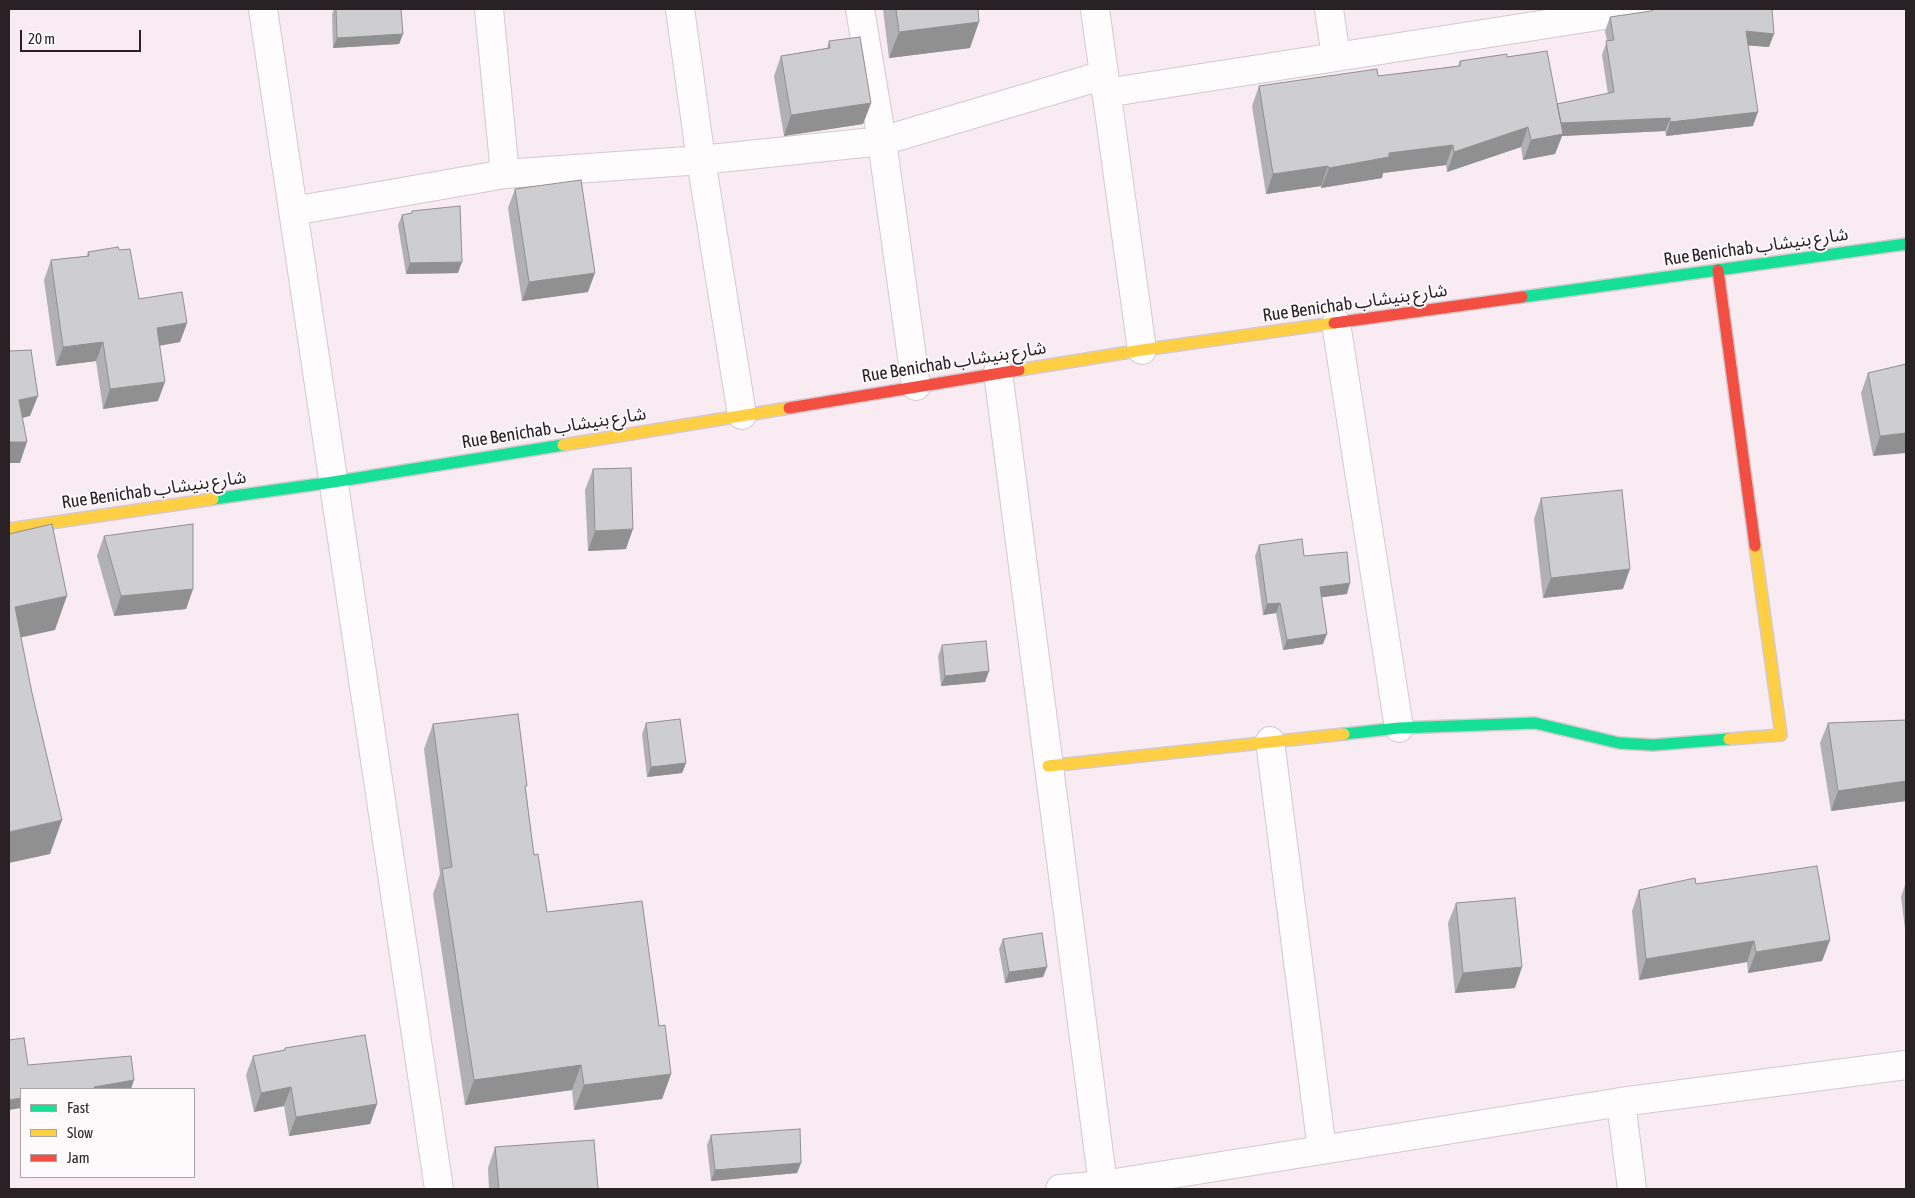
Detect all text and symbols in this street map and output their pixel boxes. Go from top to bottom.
scale bar [22,20,144,52]
text: 20 m [28,30,55,47]
street label: Rue Benichab شارع بنيشاب [1662,223,1850,271]
street label: Rue Benichab شارع بنيشاب [1261,279,1449,327]
street label: Rue Benichab شارع بنيشاب [860,337,1048,387]
street label: Rue Benichab شارع بنيشاب [460,403,648,453]
street label: Rue Benichab شارع بنيشاب [60,466,248,514]
legend [20,1088,195,1178]
text: Fast [67,1099,89,1116]
text: Slow [67,1124,93,1141]
text: Jam [67,1149,90,1166]

